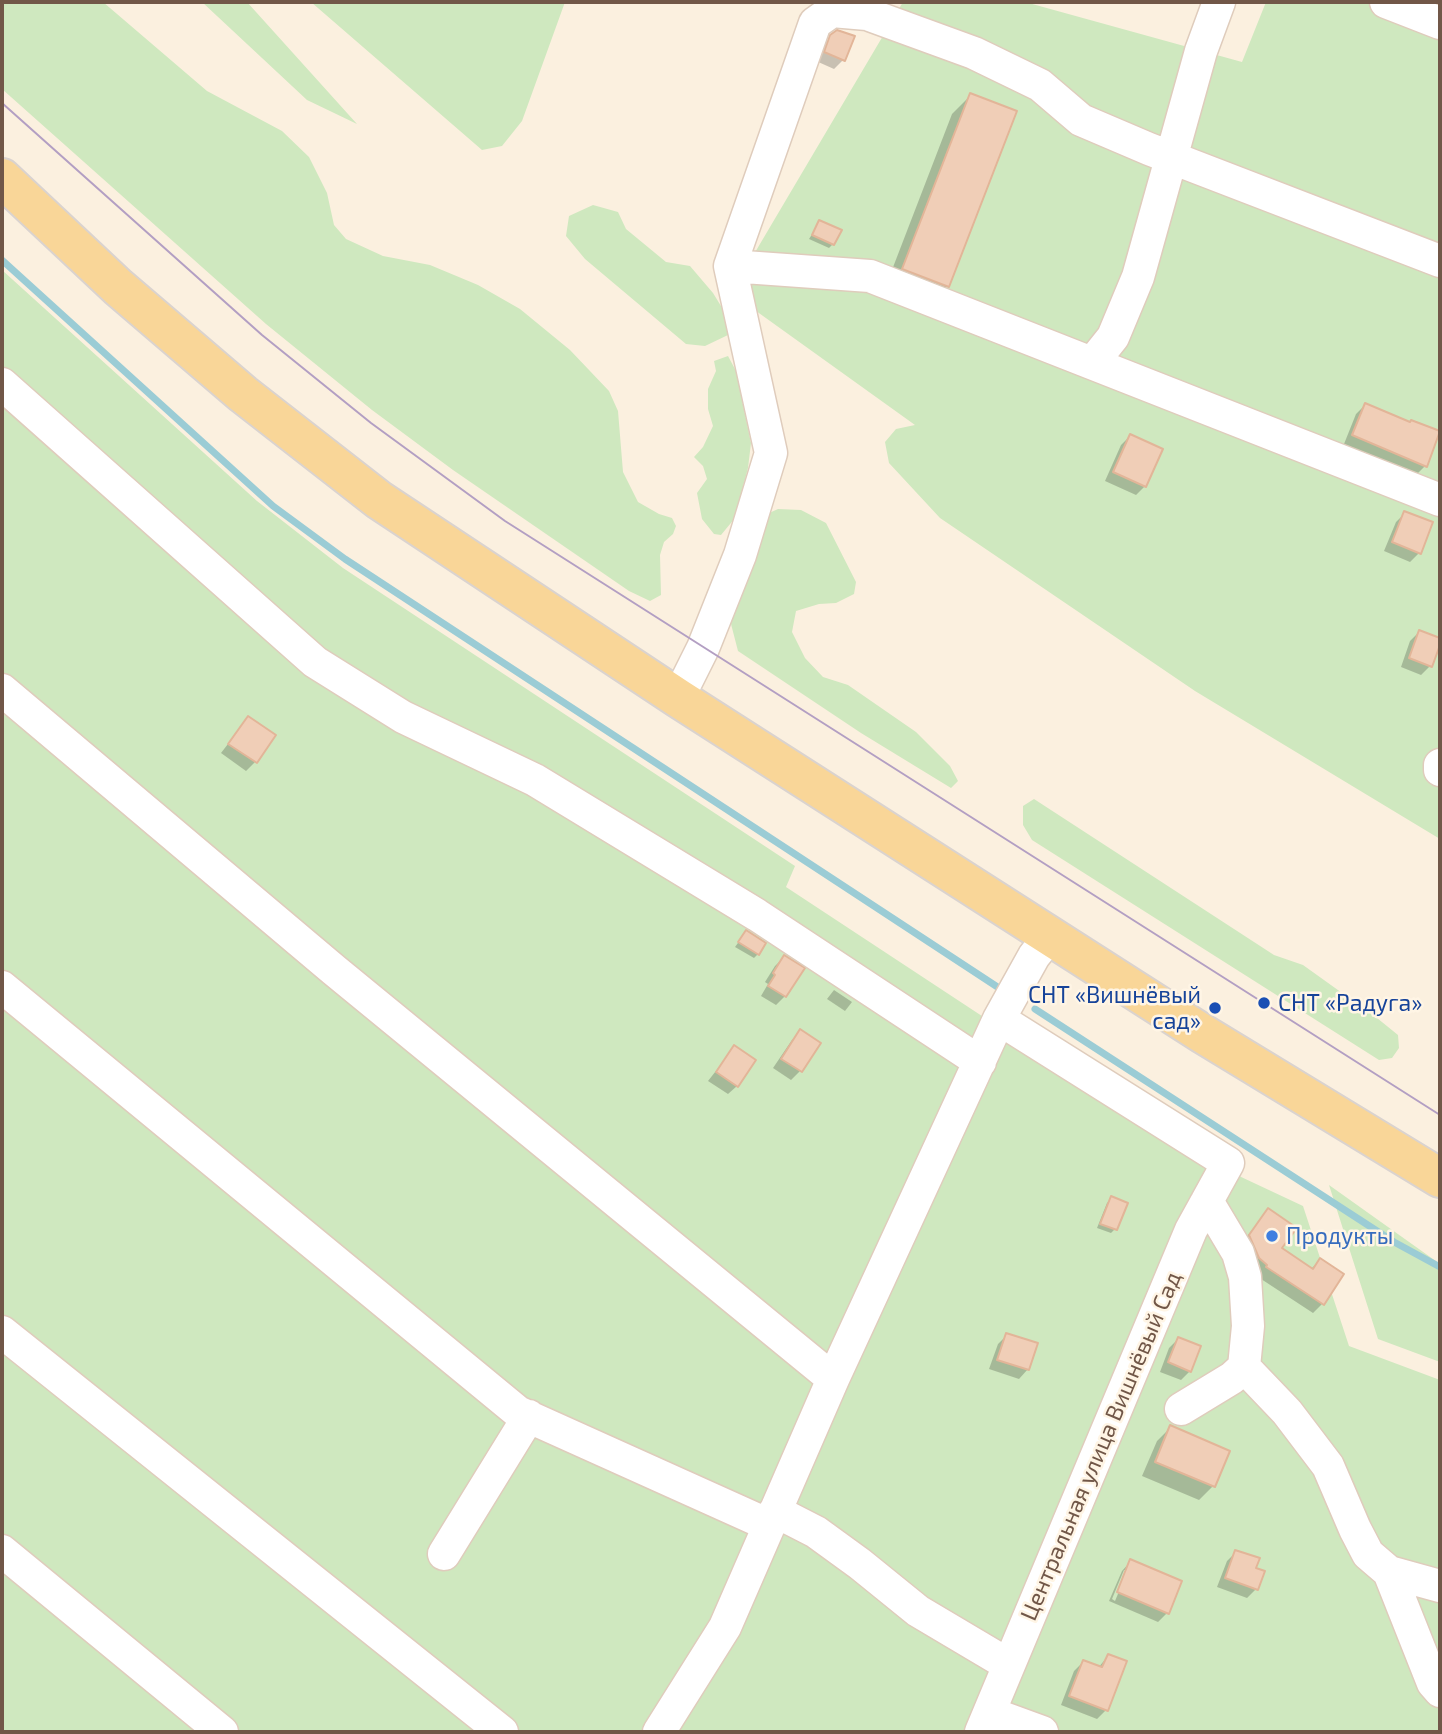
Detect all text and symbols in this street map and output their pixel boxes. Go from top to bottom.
place label: СНТ «Вишнёвый сад» [1028,981,1201,1035]
place label: СНТ «Радуга» [1278,989,1422,1017]
marker: СНТ «Радуга» [1256,995,1272,1011]
marker: СНТ «Вишнёвый сад» [1207,1000,1223,1016]
place label: Продукты [1286,1222,1393,1250]
marker: Продукты [1264,1228,1280,1244]
street label: Центральная улица Вишнёвый Сад [1015,1267,1187,1625]

